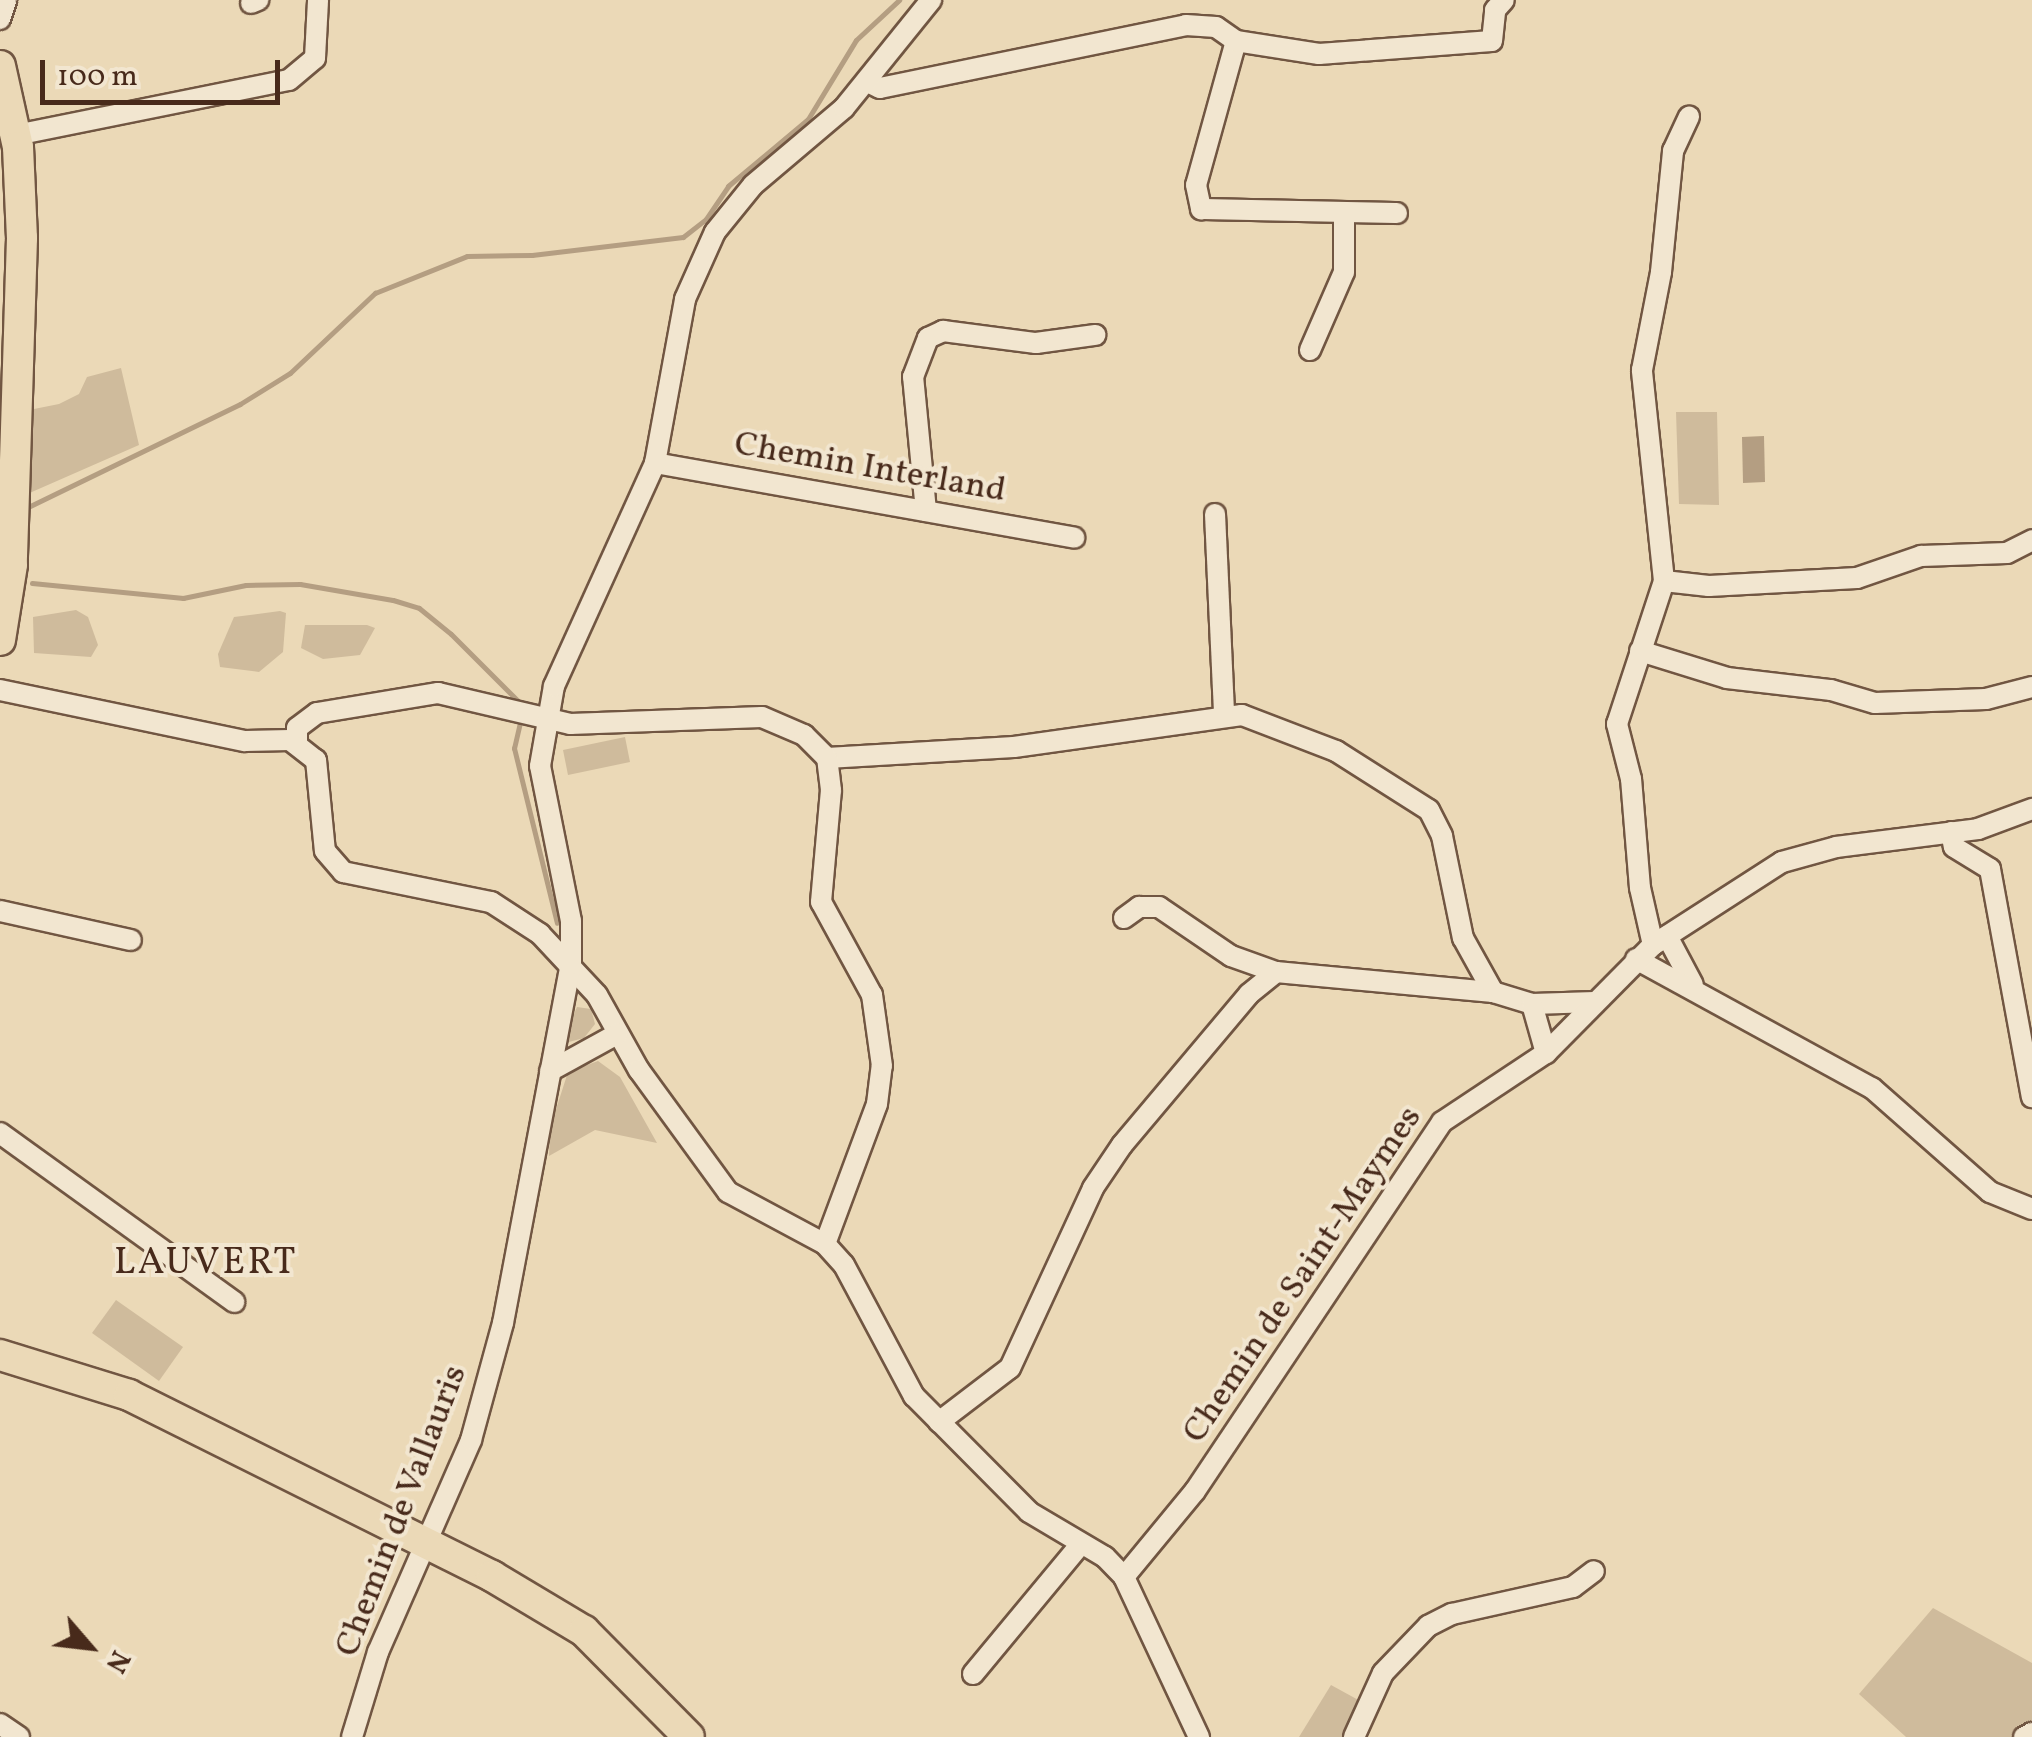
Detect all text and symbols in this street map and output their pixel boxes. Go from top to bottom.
scale bar [45,40,285,102]
text: 100 m [57,56,138,98]
street label: Chemin Interland [731,423,1009,513]
street label: Chemin de Saint-Maymes [1175,1099,1431,1451]
district label: LAUVERT [114,1241,298,1287]
street label: Chemin de Vallauris [327,1359,477,1663]
north arrow [40,1597,140,1697]
text: N [95,1643,139,1679]

